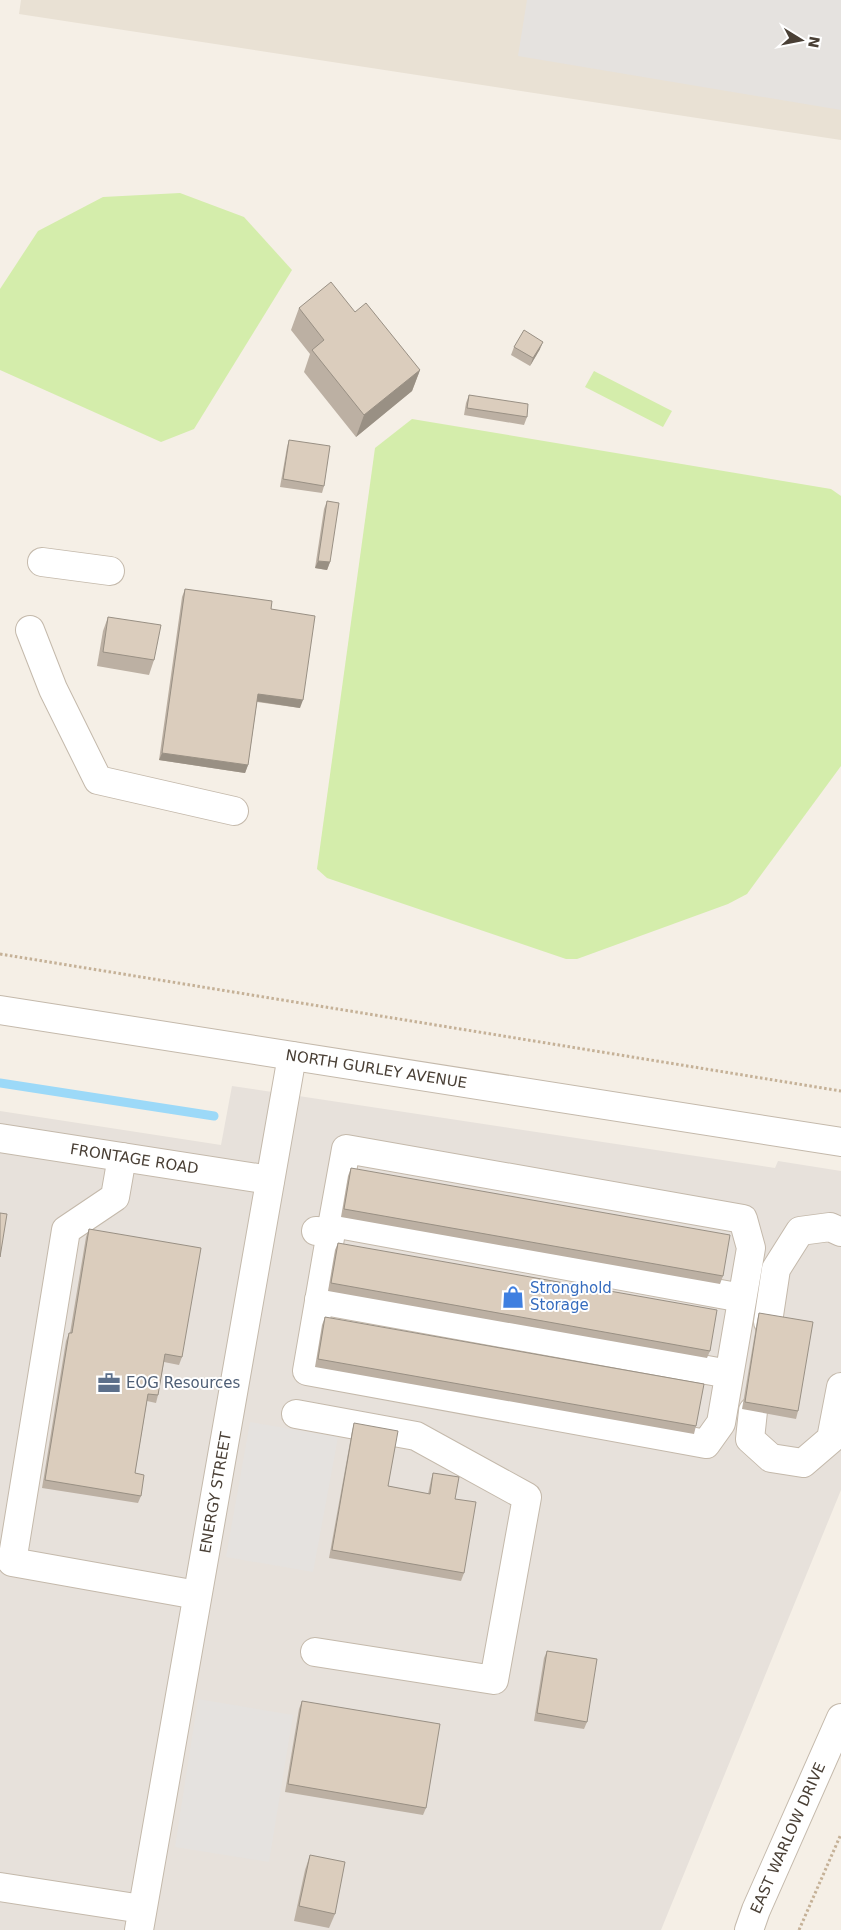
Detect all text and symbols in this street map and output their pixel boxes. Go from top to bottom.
north arrow [776,15,826,65]
text: N [805,35,823,49]
street label: NORTH GURLEY AVENUE [284,1046,468,1092]
street label: FRONTAGE ROAD [69,1140,200,1178]
place label: Stronghold Storage [530,1279,612,1314]
shop icon: Stronghold Storage [500,1284,526,1310]
office icon: EOG Resources [96,1370,122,1396]
place label: EOG Resources [126,1374,240,1392]
street label: ENERGY STREET [196,1430,235,1555]
street label: EAST WARLOW DRIVE [747,1760,829,1916]

